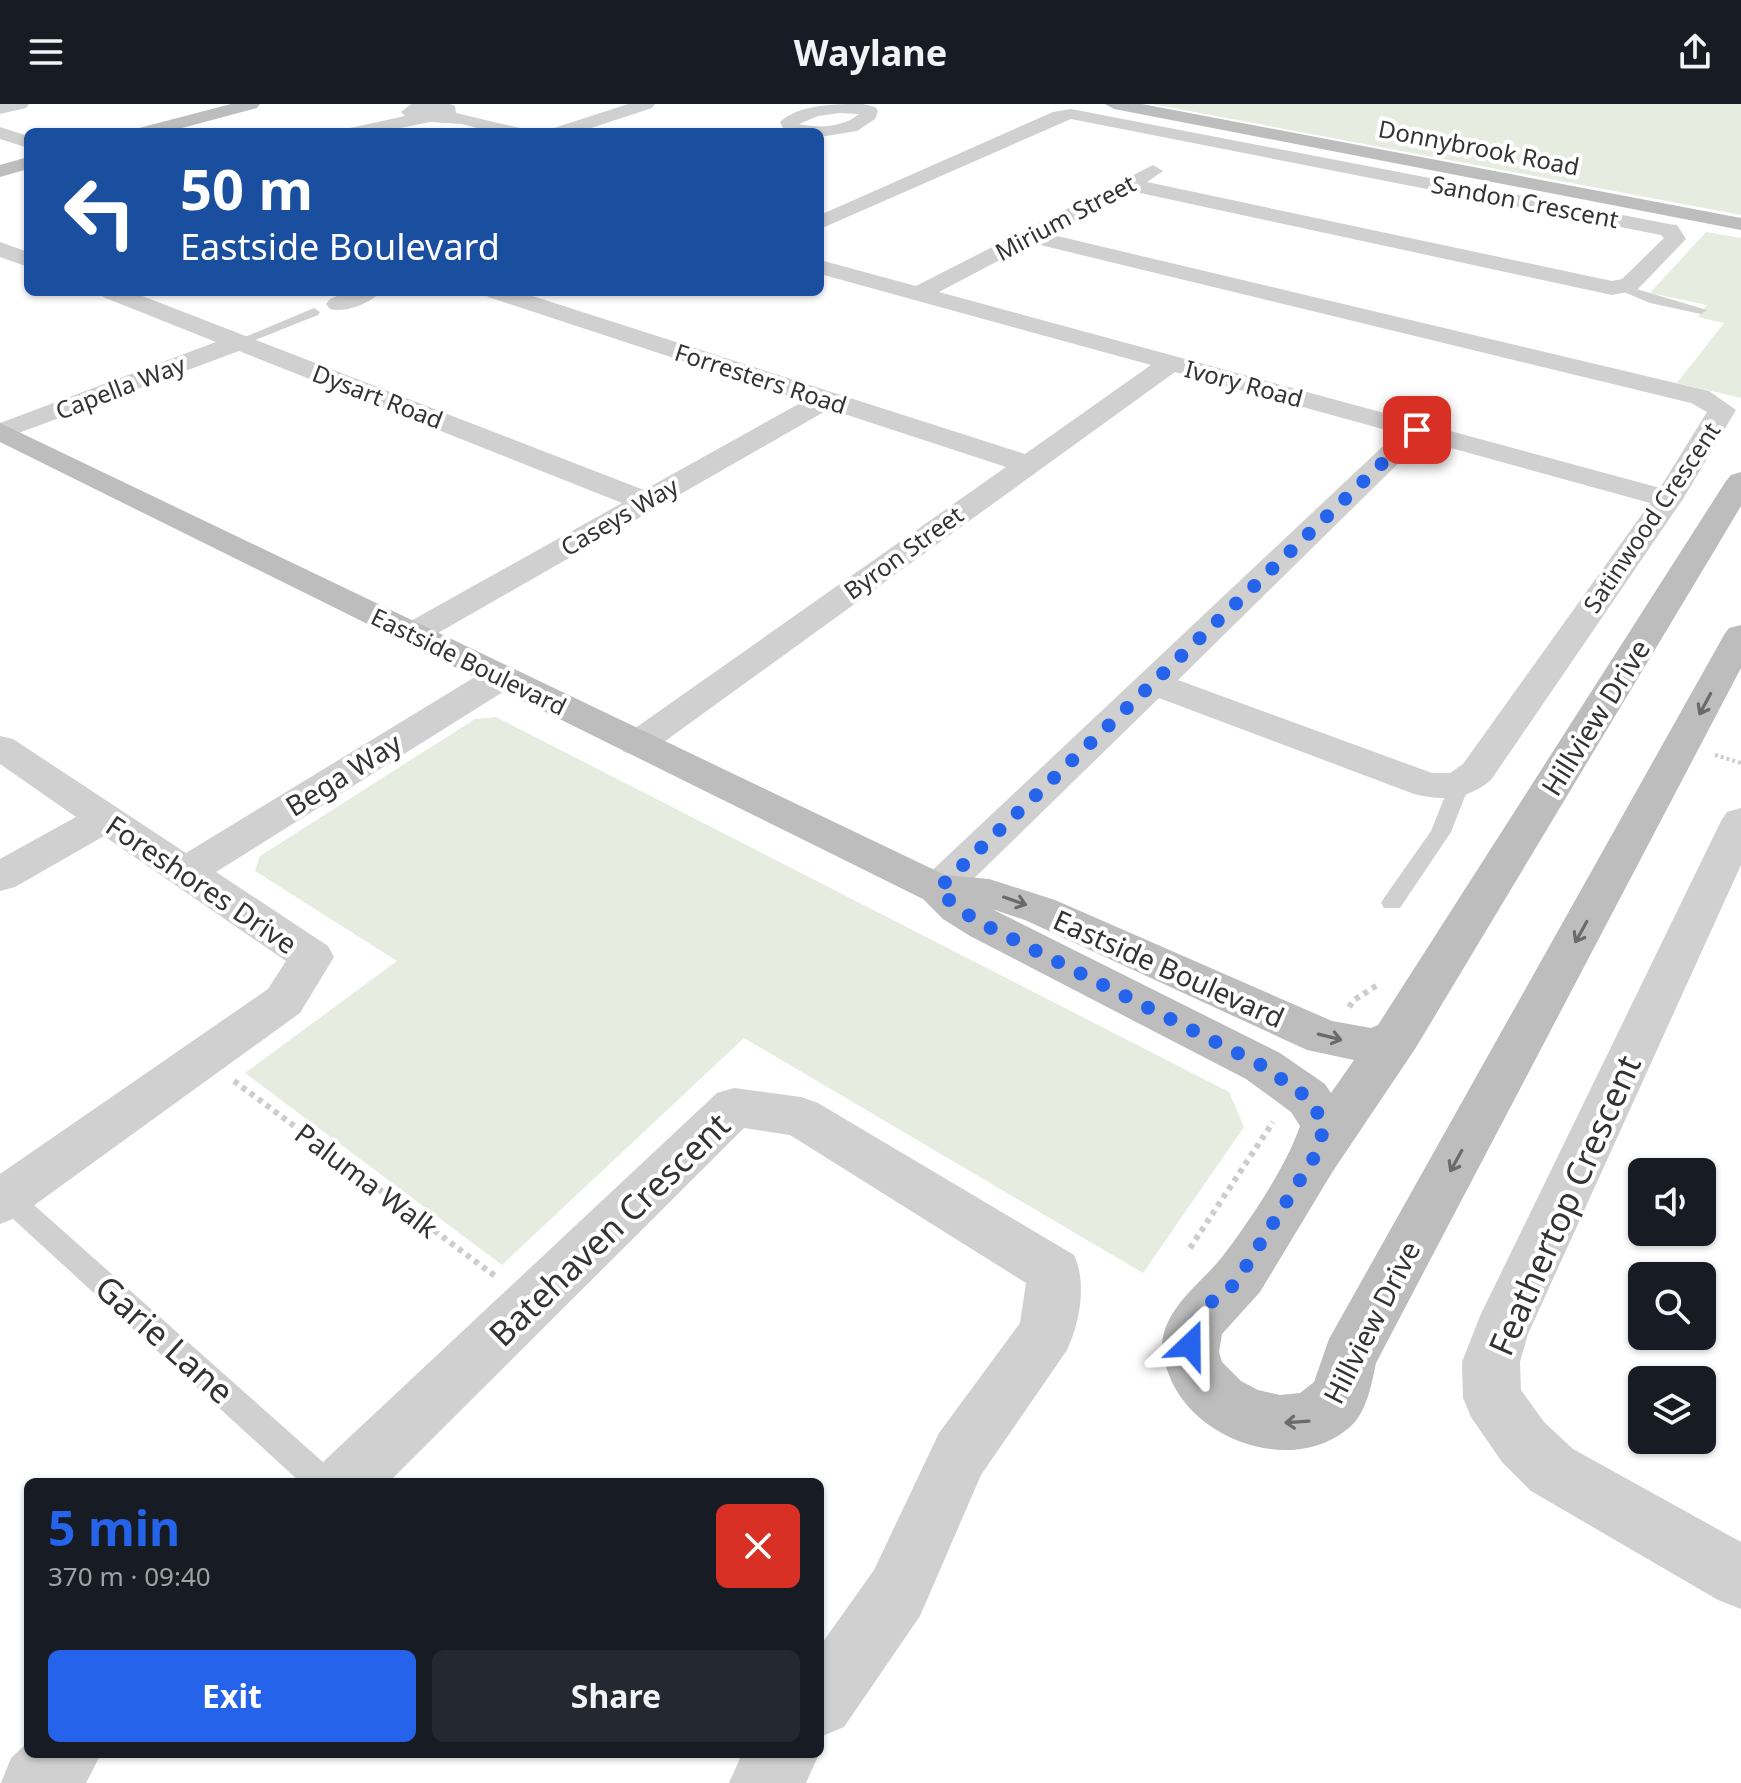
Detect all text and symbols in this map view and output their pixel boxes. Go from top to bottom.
text: Waylane [794,28,947,77]
icon: menu [24,30,68,74]
icon: share [1673,30,1717,74]
street label: Donnybrook Road [1376,111,1582,183]
text: 50 m [180,150,313,226]
icon: left [48,160,152,264]
street label: Mirium Street [989,166,1141,268]
street label: Sandon Crescent [1429,167,1622,235]
text: Eastside Boulevard [180,222,500,271]
street label: Forresters Road [671,335,851,421]
street label: Capella Way [50,347,190,427]
street label: Ivory Road [1181,351,1307,415]
street label: Dysart Road [308,356,448,436]
pin [1383,396,1451,464]
icon: arrive [1395,408,1439,452]
street label: Satinwood Crescent [1575,415,1727,619]
street label: Caseys Way [554,469,684,563]
street label: Byron Street [837,497,970,606]
street label: Eastside Boulevard [366,599,572,723]
street label: Hillview Drive [1532,632,1658,802]
one-way arrow [1696,691,1712,715]
street label: Bega Way [278,723,409,824]
street label: Foreshores Drive [99,806,305,962]
one-way arrow [1002,895,1027,910]
street label: Eastside Boulevard [1048,900,1290,1036]
one-way arrow [1572,920,1588,944]
one-way arrow [1317,1031,1343,1046]
street label: Feathertop Crescent [1477,1048,1651,1362]
street label: Batehaven Crescent [479,1102,739,1356]
street label: Paluma Walk [288,1114,446,1246]
one-way arrow [1448,1148,1464,1172]
map controls [1628,1158,1716,1454]
button: sound [1628,1158,1716,1246]
street label: Hillview Drive [1314,1234,1428,1410]
button: search [1628,1262,1716,1350]
street label: Garie Lane [86,1264,244,1414]
position arrow [1148,1303,1232,1387]
button: layers [1628,1366,1716,1454]
one-way arrow [1284,1415,1311,1430]
text: 5 min [48,1495,180,1560]
button: close [716,1504,800,1588]
text: 370 m · 09:40 [48,1558,211,1594]
button: Exit [48,1650,416,1742]
button: Share [432,1650,800,1742]

